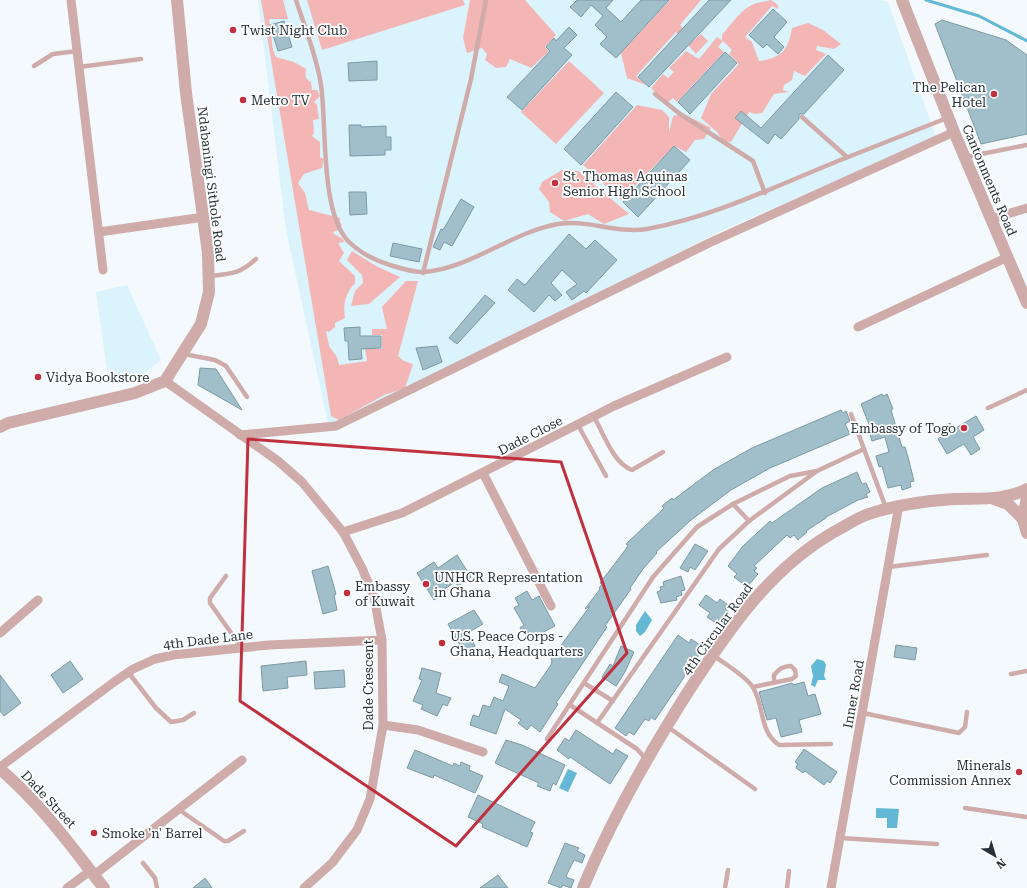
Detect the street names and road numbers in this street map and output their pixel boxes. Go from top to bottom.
street label: Ndabaningi Sithole Road [195,105,229,263]
street label: Cantonments Road [959,122,1020,239]
street label: Dade Close [496,413,565,458]
street label: 4th Circular Road [679,580,756,678]
street label: 4th Dade Lane [162,627,254,652]
street label: Dade Crescent [361,639,376,731]
street label: Inner Road [840,658,867,730]
street label: Dade Street [18,768,79,831]

